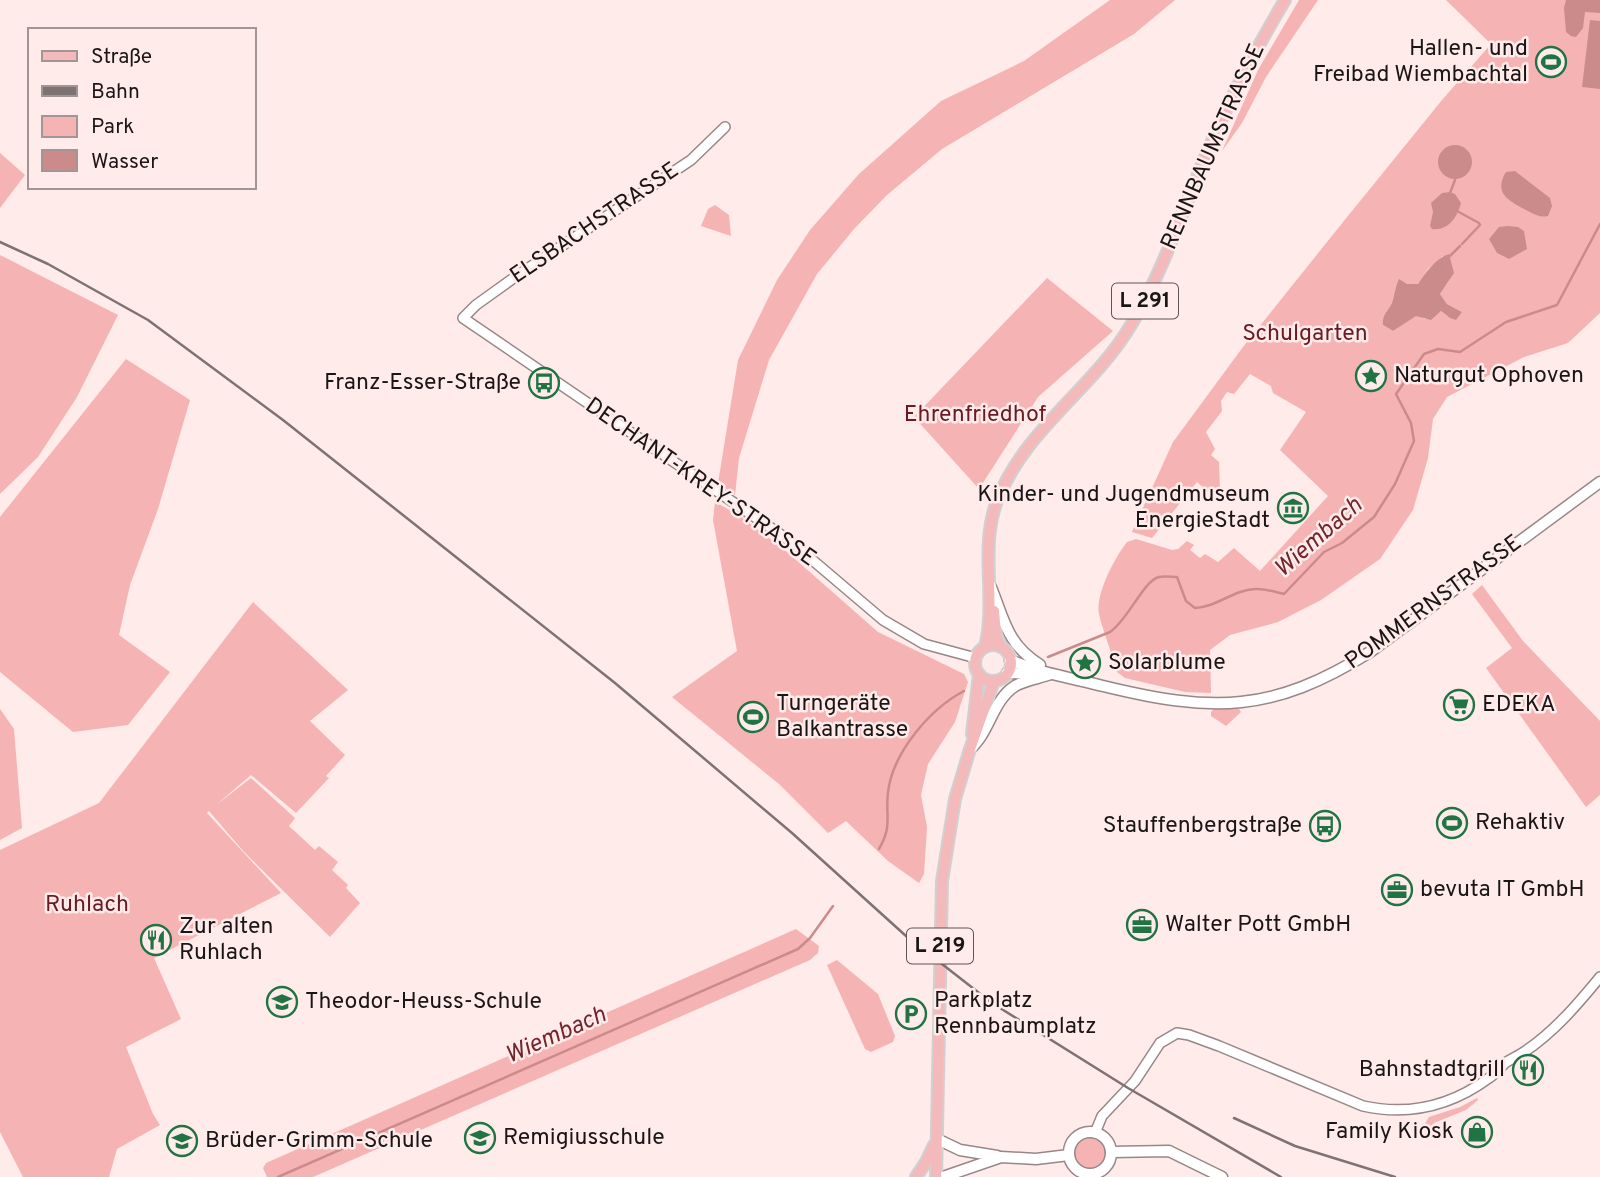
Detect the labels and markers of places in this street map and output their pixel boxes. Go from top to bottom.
place label: Hallen- und Freibad Wiembachtal [1313,35,1528,90]
sports icon: Hallen- und Freibad Wiembachtal [1534,45,1568,79]
place icon: Naturgut Ophoven [1354,359,1388,393]
place label: Naturgut Ophoven [1394,362,1584,391]
bus stop icon: Franz-Esser-Straße [527,366,561,400]
place label: Franz-Esser-Straße [324,369,521,398]
place label: Kinder- und Jugendmuseum EnergieStadt [977,481,1270,536]
museum icon: Kinder- und Jugendmuseum EnergieStadt [1276,491,1310,525]
place icon: Solarblume [1068,646,1102,680]
place label: Solarblume [1108,649,1226,678]
supermarket icon: EDEKA [1442,688,1476,722]
place label: Turngeräte Balkantrasse [776,690,908,745]
place label: EDEKA [1482,691,1556,720]
sports icon: Turngeräte Balkantrasse [736,700,770,734]
sports icon: Rehaktiv [1435,806,1469,840]
bus stop icon: Stauffenbergstraße [1308,809,1342,843]
place label: Rehaktiv [1475,809,1565,838]
place label: Stauffenbergstraße [1103,812,1302,841]
office icon: bevuta IT GmbH [1380,873,1414,907]
place label: bevuta IT GmbH [1420,876,1585,905]
office icon: Walter Pott GmbH [1125,908,1159,942]
place label: Walter Pott GmbH [1165,911,1351,940]
place label: Zur alten Ruhlach [179,913,273,968]
restaurant icon: Zur alten Ruhlach [139,923,173,957]
school or university icon: Theodor-Heuss-Schule [265,985,299,1019]
place label: Parkplatz Rennbaumplatz [934,987,1097,1042]
place label: Theodor-Heuss-Schule [305,988,542,1017]
parking icon: Parkplatz Rennbaumplatz [894,997,928,1031]
restaurant icon: Bahnstadtgrill [1511,1053,1545,1087]
place label: Bahnstadtgrill [1359,1056,1505,1085]
shop icon: Family Kiosk [1460,1115,1494,1149]
place label: Family Kiosk [1325,1118,1454,1147]
school or university icon: Remigiusschule [463,1121,497,1155]
school or university icon: Brüder-Grimm-Schule [165,1124,199,1158]
place label: Remigiusschule [503,1124,665,1153]
place label: Brüder-Grimm-Schule [205,1127,433,1156]

